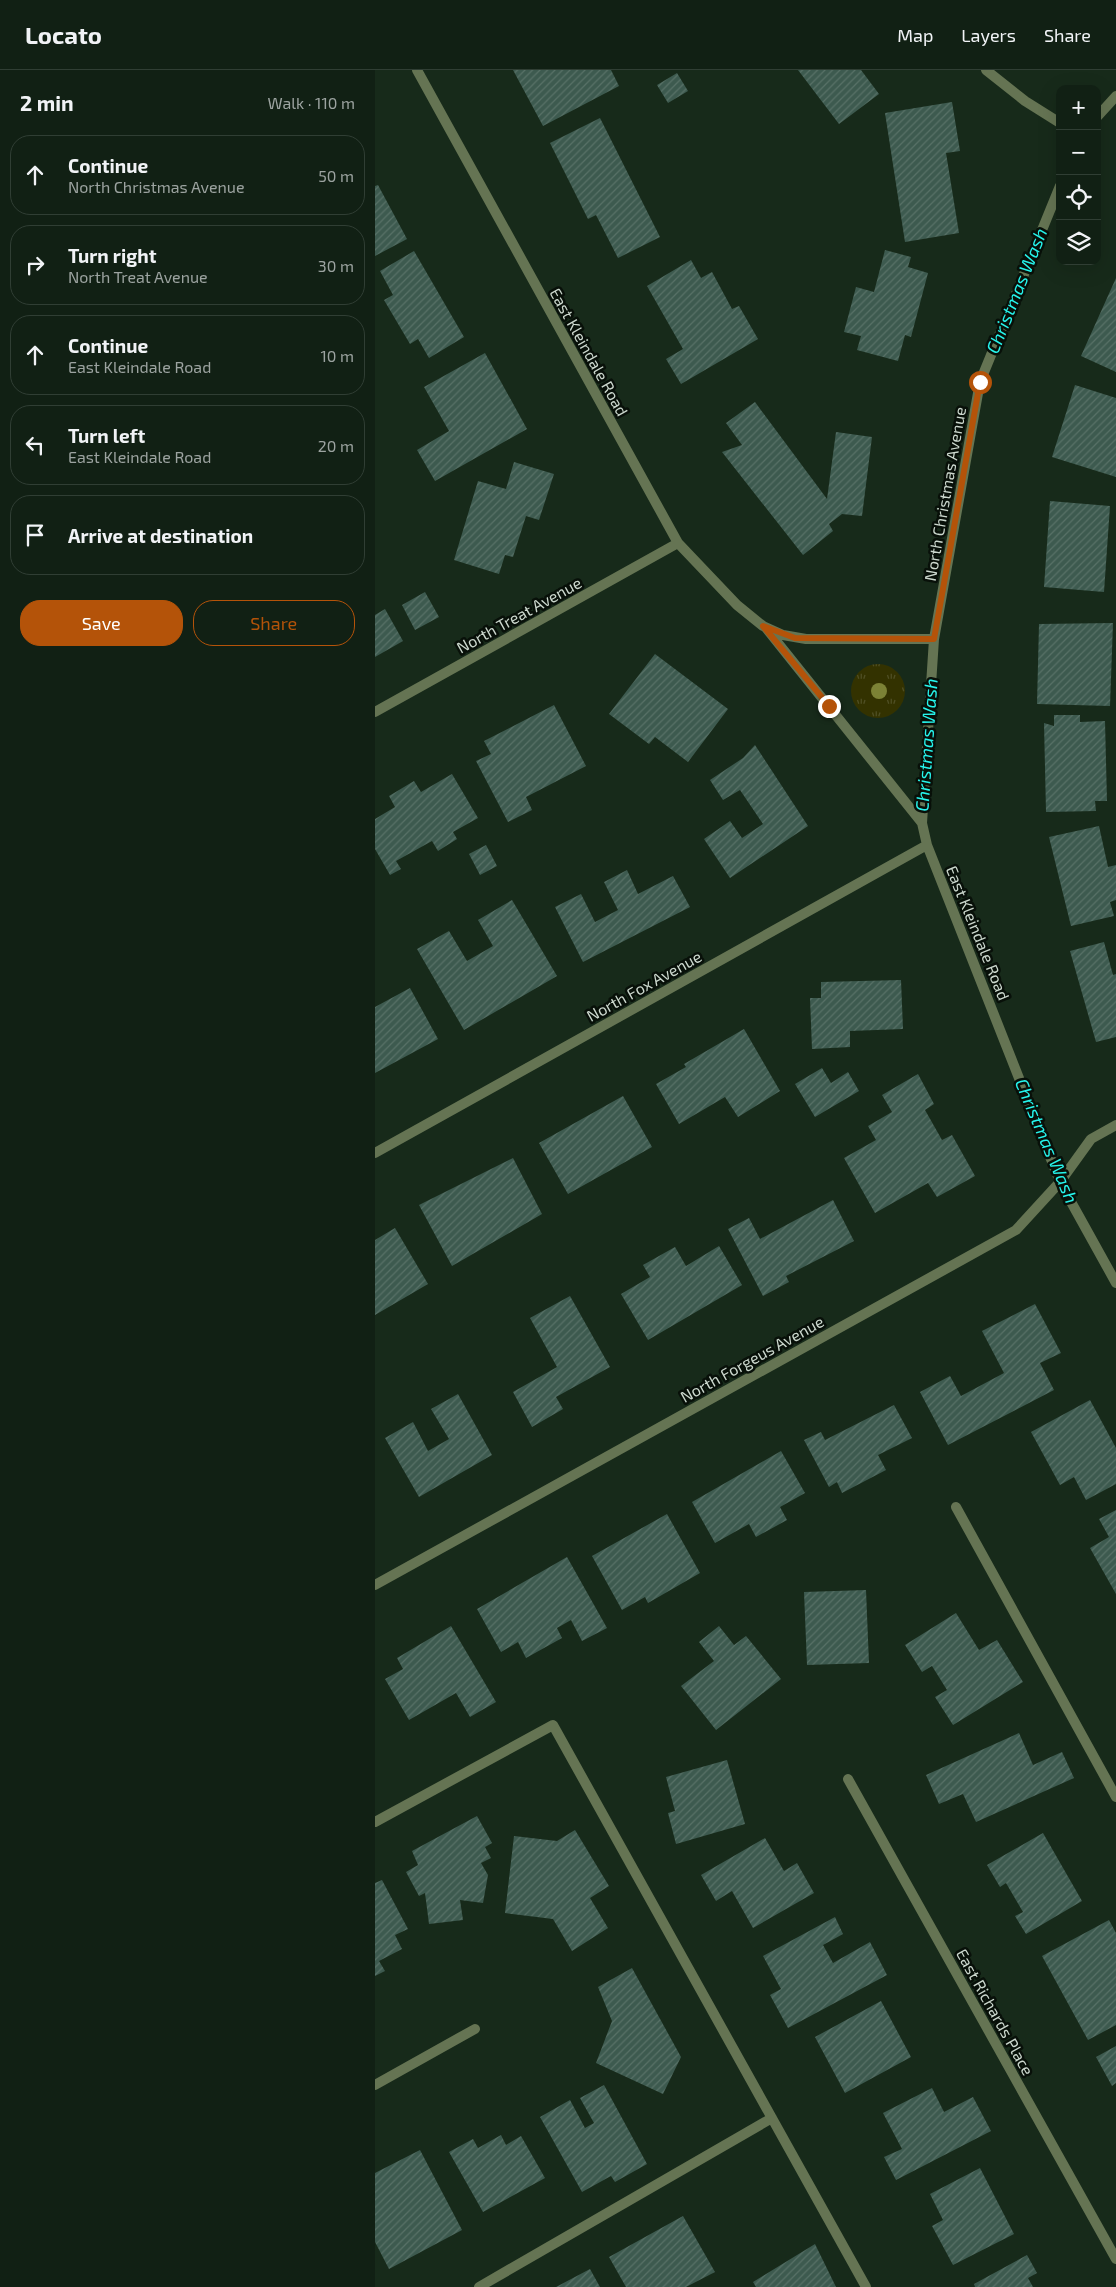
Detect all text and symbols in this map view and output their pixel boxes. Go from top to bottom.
text: Locato [25,20,102,49]
text: Map [897,24,933,46]
text: Layers [961,24,1016,46]
text: Share [1044,24,1091,46]
map controls [1056,85,1101,265]
button: + [1056,85,1101,130]
text: 2 min [20,90,74,115]
text: Walk · 110 m [268,93,355,112]
button: − [1056,130,1101,175]
text: Continue [68,154,148,177]
icon: ahead [21,161,49,189]
text: 50 m [318,166,354,185]
button: locate [1056,175,1101,220]
text: North Christmas Avenue [68,177,245,196]
button: layers [1056,220,1101,265]
water label: Christmas Wash [981,225,1051,357]
text: Turn right [68,244,156,267]
icon: right [21,251,49,279]
text: 30 m [318,256,354,275]
text: North Treat Avenue [68,267,208,286]
street label: East Kleindale Road [546,284,632,419]
text: Continue [68,334,148,357]
icon: ahead [21,341,49,369]
text: 10 m [320,346,354,365]
text: East Kleindale Road [68,357,211,376]
route start [969,371,992,394]
street label: North Christmas Avenue [920,405,969,582]
text: Turn left [68,424,145,447]
icon: left [21,431,49,459]
text: 20 m [318,436,354,455]
text: East Kleindale Road [68,447,211,466]
icon: arrive [21,521,49,549]
text: Arrive at destination [68,524,253,547]
street label: North Treat Avenue [453,572,584,657]
button: Save [20,600,183,646]
button: Share [193,600,355,646]
water label: Christmas Wash [910,678,942,812]
route end [818,695,841,718]
street label: East Kleindale Road [943,863,1014,1003]
street label: North Fox Avenue [583,946,704,1025]
water label: Christmas Wash [1011,1075,1083,1206]
street label: North Forgeus Avenue [677,1311,827,1406]
street label: East Richards Place [953,1945,1038,2078]

